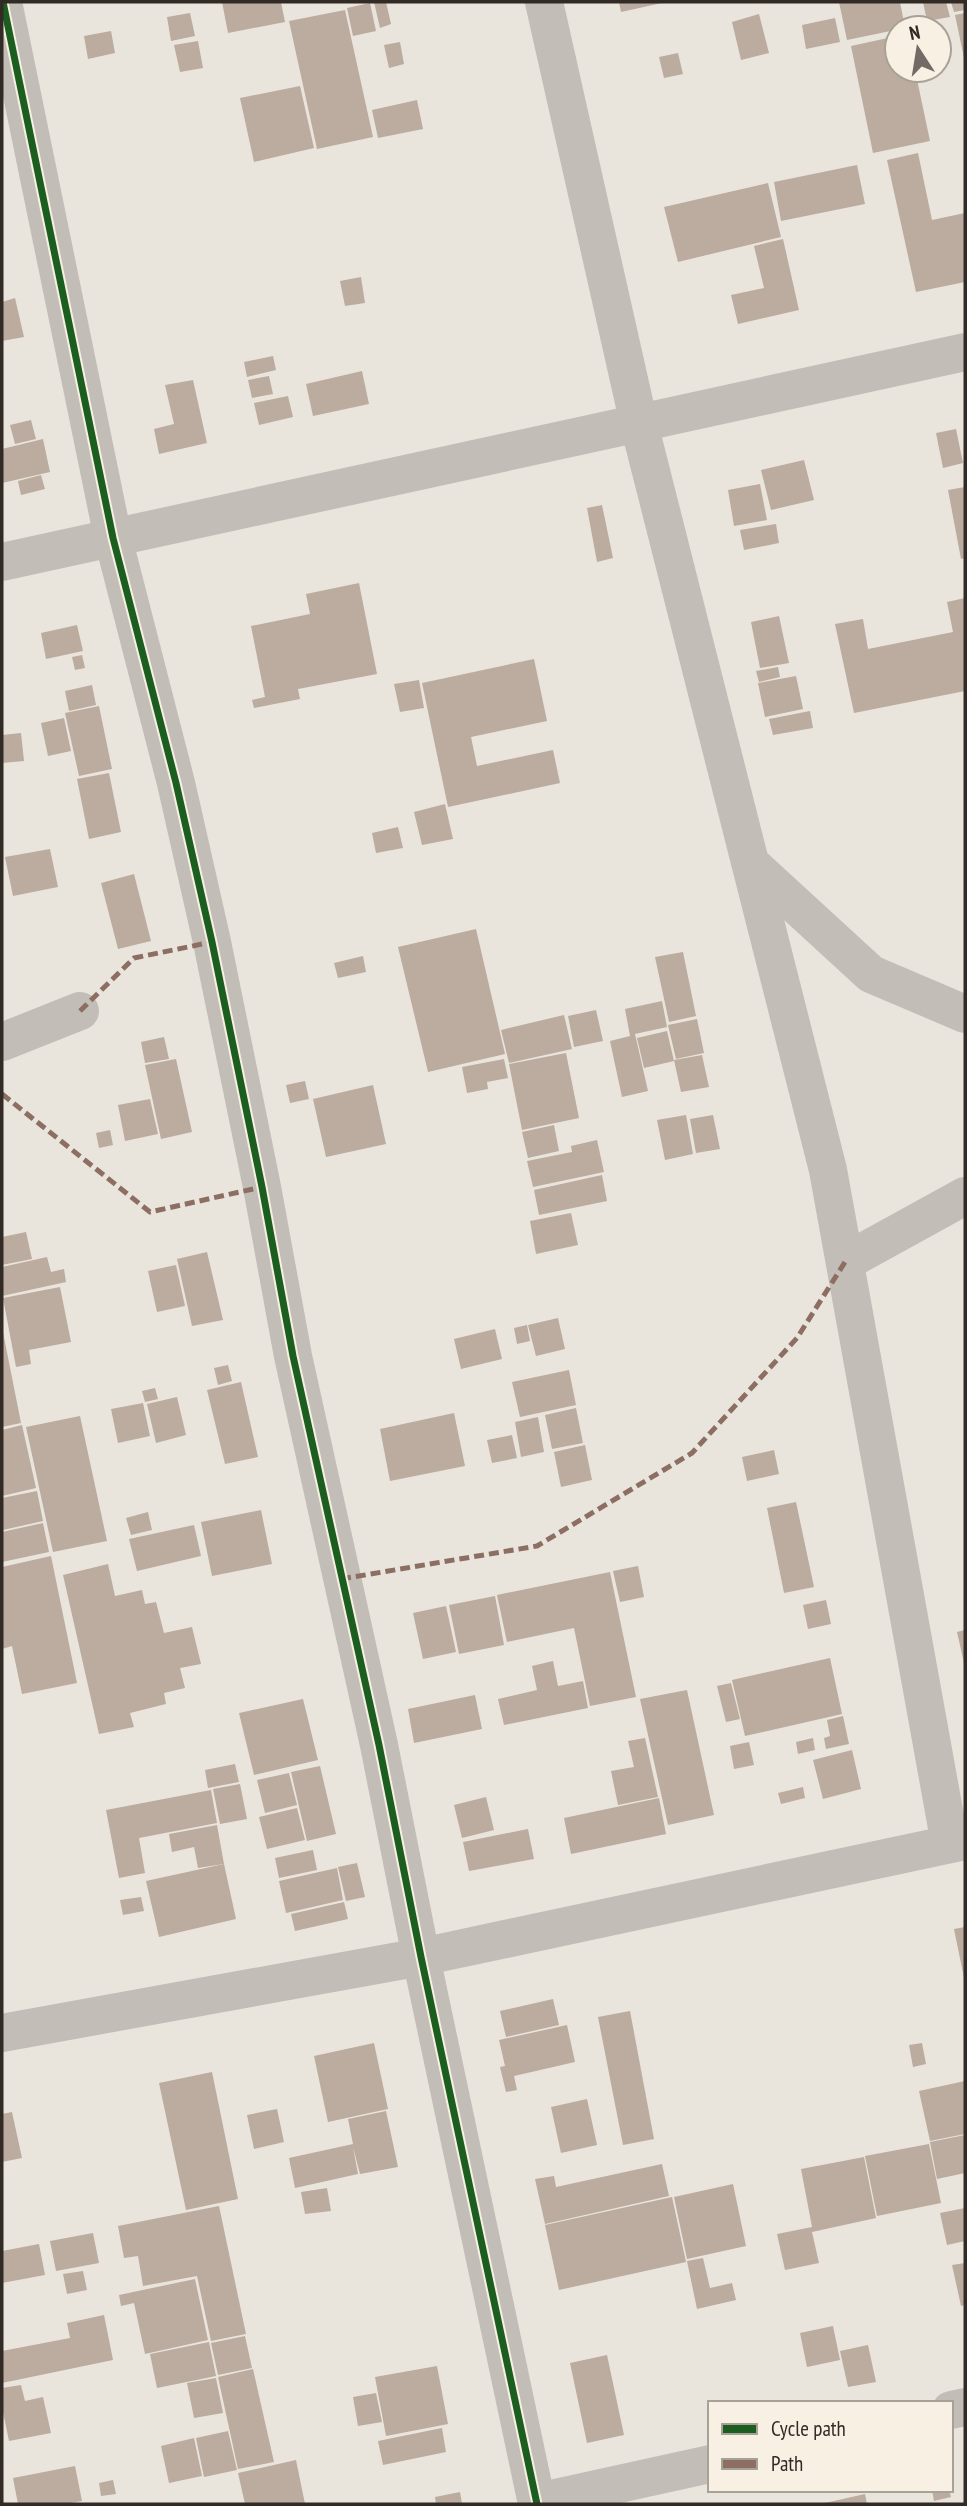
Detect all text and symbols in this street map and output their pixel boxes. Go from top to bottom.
north arrow [883,14,953,84]
text: N [907,20,922,45]
legend [708,2401,953,2492]
text: Cycle path [771,2415,846,2442]
text: Path [771,2450,803,2477]

